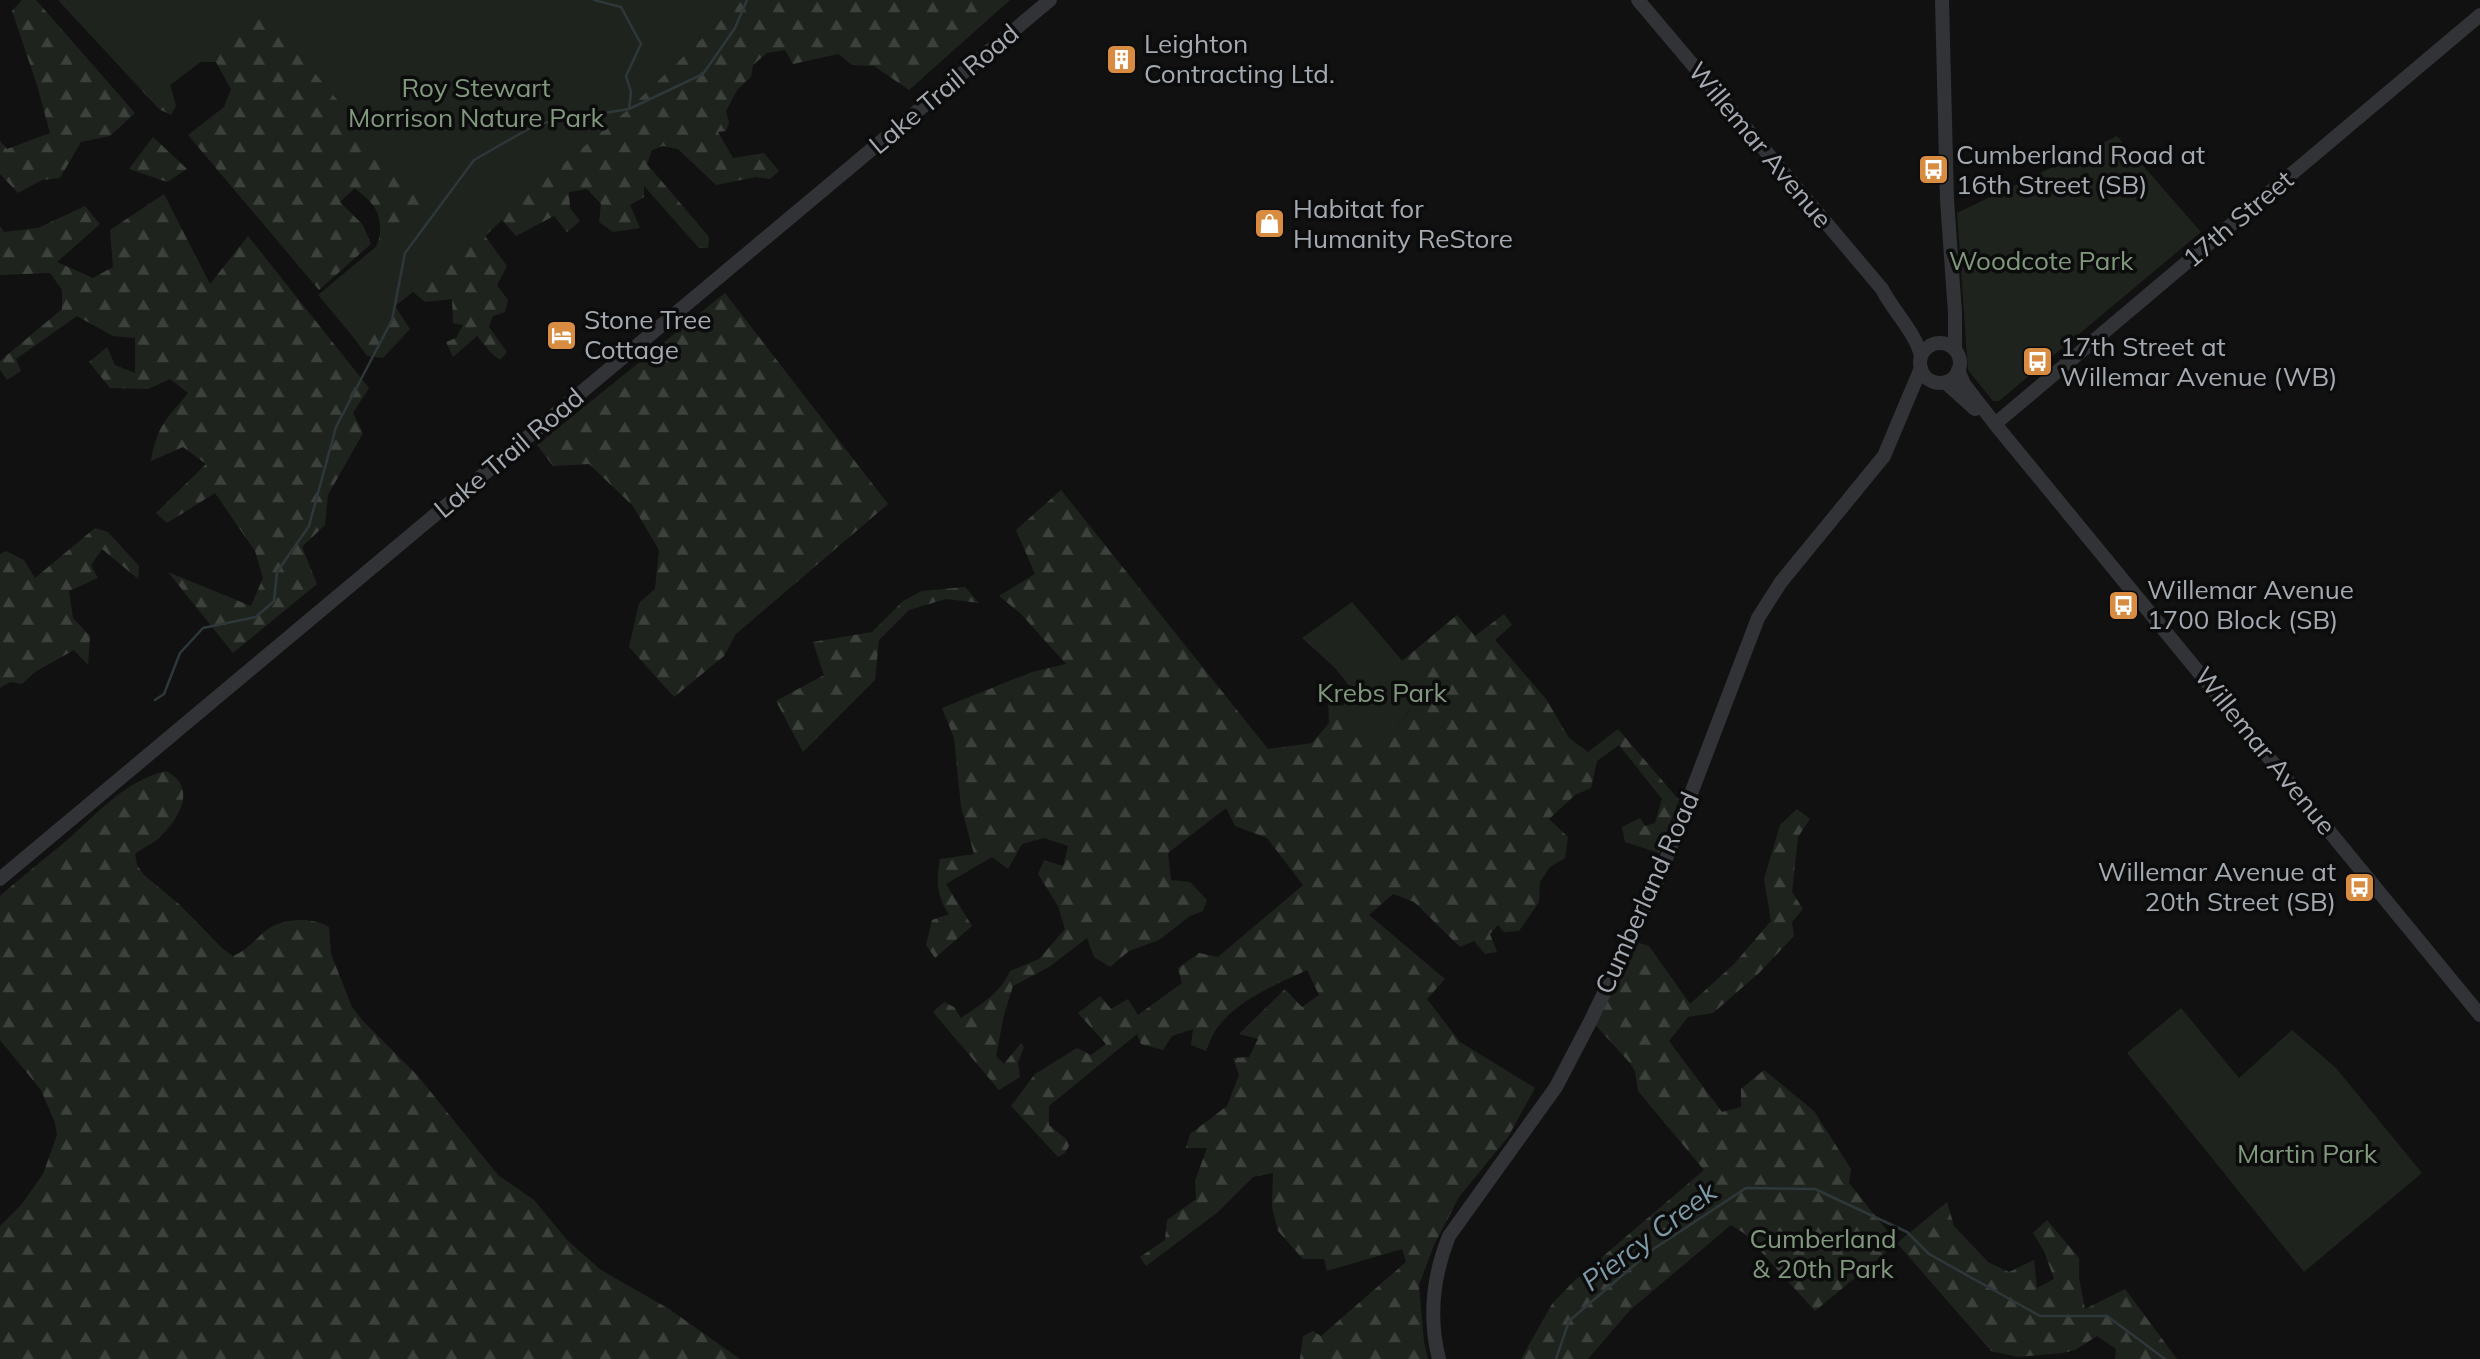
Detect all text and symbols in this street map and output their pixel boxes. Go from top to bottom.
street label: Lake Trail Road [862,16,1025,161]
place label: Leighton Contracting Ltd. [1144,27,1335,90]
building icon: Leighton Contracting Ltd. [1104,42,1138,76]
street label: Willemar Avenue [1681,55,1840,235]
park label: Roy Stewart Morrison Nature Park [348,71,605,134]
place label: Cumberland Road at 16th Street (SB) [1956,138,2205,201]
bus stop icon: Cumberland Road at 16th Street (SB) [1916,153,1950,187]
street label: 17th Street [2176,163,2300,274]
place label: Habitat for Humanity ReStore [1293,192,1513,255]
shop icon: Habitat for Humanity ReStore [1253,207,1287,241]
park label: Woodcote Park [1949,244,2134,277]
place label: Stone Tree Cottage [584,303,711,366]
hotel icon: Stone Tree Cottage [544,318,578,352]
place label: 17th Street at Willemar Avenue (WB) [2060,330,2338,393]
bus stop icon: 17th Street at Willemar Avenue (WB) [2020,345,2054,379]
street label: Lake Trail Road [427,380,590,525]
place label: Willemar Avenue 1700 Block (SB) [2147,573,2354,636]
bus stop icon: Willemar Avenue 1700 Block (SB) [2107,588,2141,622]
street label: Willemar Avenue [2187,660,2343,841]
park label: Krebs Park [1317,676,1448,709]
street label: Cumberland Road [1587,787,1706,999]
place label: Willemar Avenue at 20th Street (SB) [2098,855,2336,918]
bus stop icon: Willemar Avenue at 20th Street (SB) [2342,870,2376,904]
park label: Martin Park [2237,1137,2378,1170]
water label: Piercy Creek [1574,1172,1724,1298]
park label: Cumberland & 20th Park [1749,1222,1897,1285]

